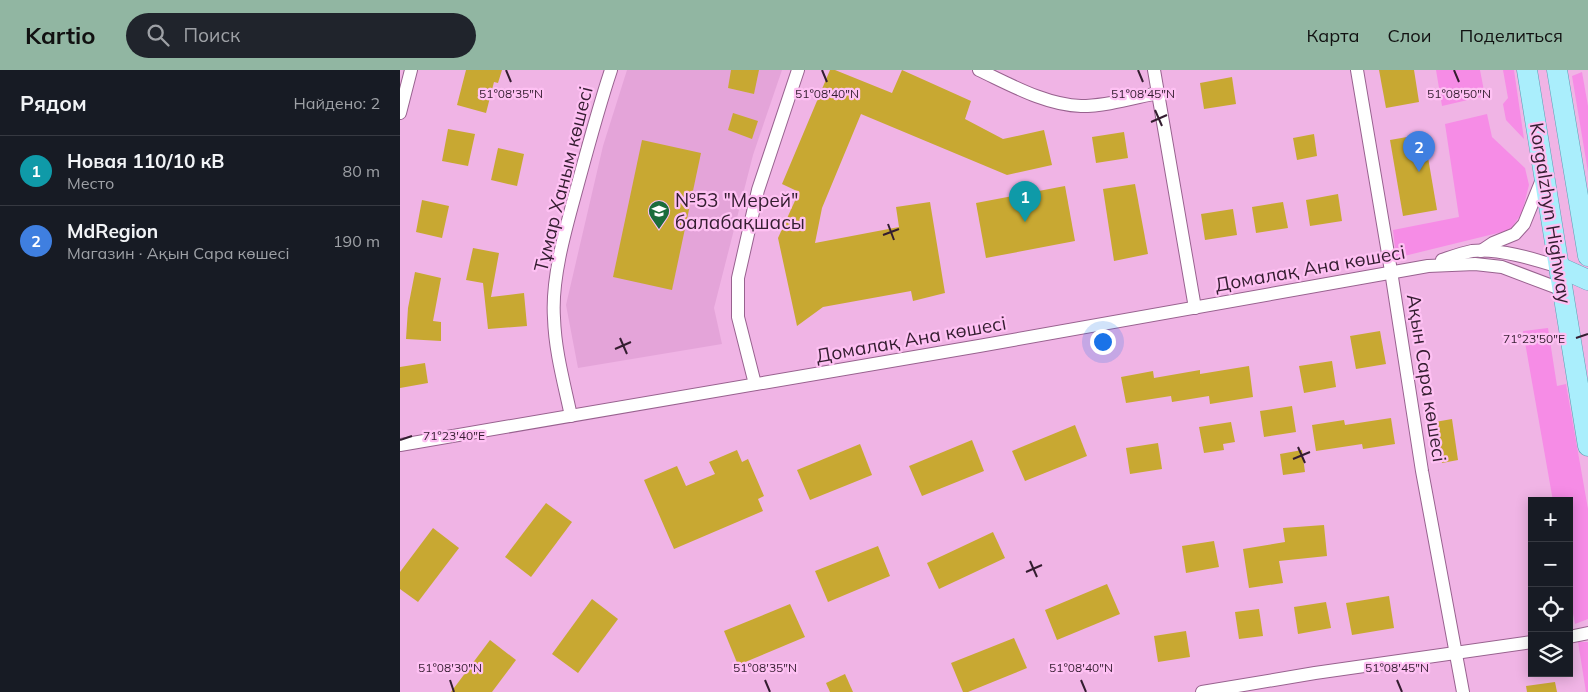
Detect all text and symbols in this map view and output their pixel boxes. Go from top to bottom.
search box [126,13,476,58]
text: Kartio [25,20,96,50]
icon: search [144,21,172,49]
text: Поиск [184,23,240,47]
text: Карта [1307,24,1359,47]
text: Слои [1387,24,1432,47]
text: Поделиться [1460,24,1563,47]
street label: Тұмар Ханым көшесі [528,84,598,274]
text: 51°08'35"N [479,86,543,101]
text: 51°08'40"N [795,86,859,101]
text: 51°08'45"N [1111,86,1175,101]
text: 51°08'50"N [1427,86,1491,101]
text: Рядом [20,90,87,116]
text: Найдено: 2 [294,93,380,113]
street label: Korgalzhyn Highway [1525,121,1577,305]
pin: 2 [1403,131,1435,172]
text: Новая 110/10 кВ [67,149,224,173]
text: 1 [31,161,41,181]
text: 80 m [343,161,380,181]
text: Место [67,173,114,193]
pin: 1 [1009,181,1041,222]
place label: №53 "Мерей" балабақшасы [675,188,805,234]
school or university icon: №53 "Мерей" балабақшасы [647,199,671,230]
text: MdRegion [67,219,158,243]
text: 2 [31,231,41,251]
text: 190 m [333,231,380,251]
street label: Домалақ Ана көшесі [1213,239,1407,297]
text: Магазин · Ақын Сара көшесі [67,243,289,263]
street label: Ақын Сара көшесі [1402,292,1452,464]
street label: Домалақ Ана көшесі [814,310,1008,368]
your location [1090,329,1116,355]
text: 71°23'50"E [1503,331,1565,346]
text: 71°23'40"E [423,428,485,443]
map controls [1528,497,1573,677]
button: + [1528,497,1573,542]
button: − [1528,542,1573,587]
button: locate [1528,587,1573,632]
button: layers [1528,632,1573,677]
text: 51°08'30"N [418,660,482,675]
text: 51°08'35"N [733,660,797,675]
text: 51°08'40"N [1049,660,1113,675]
text: 51°08'45"N [1365,660,1429,675]

